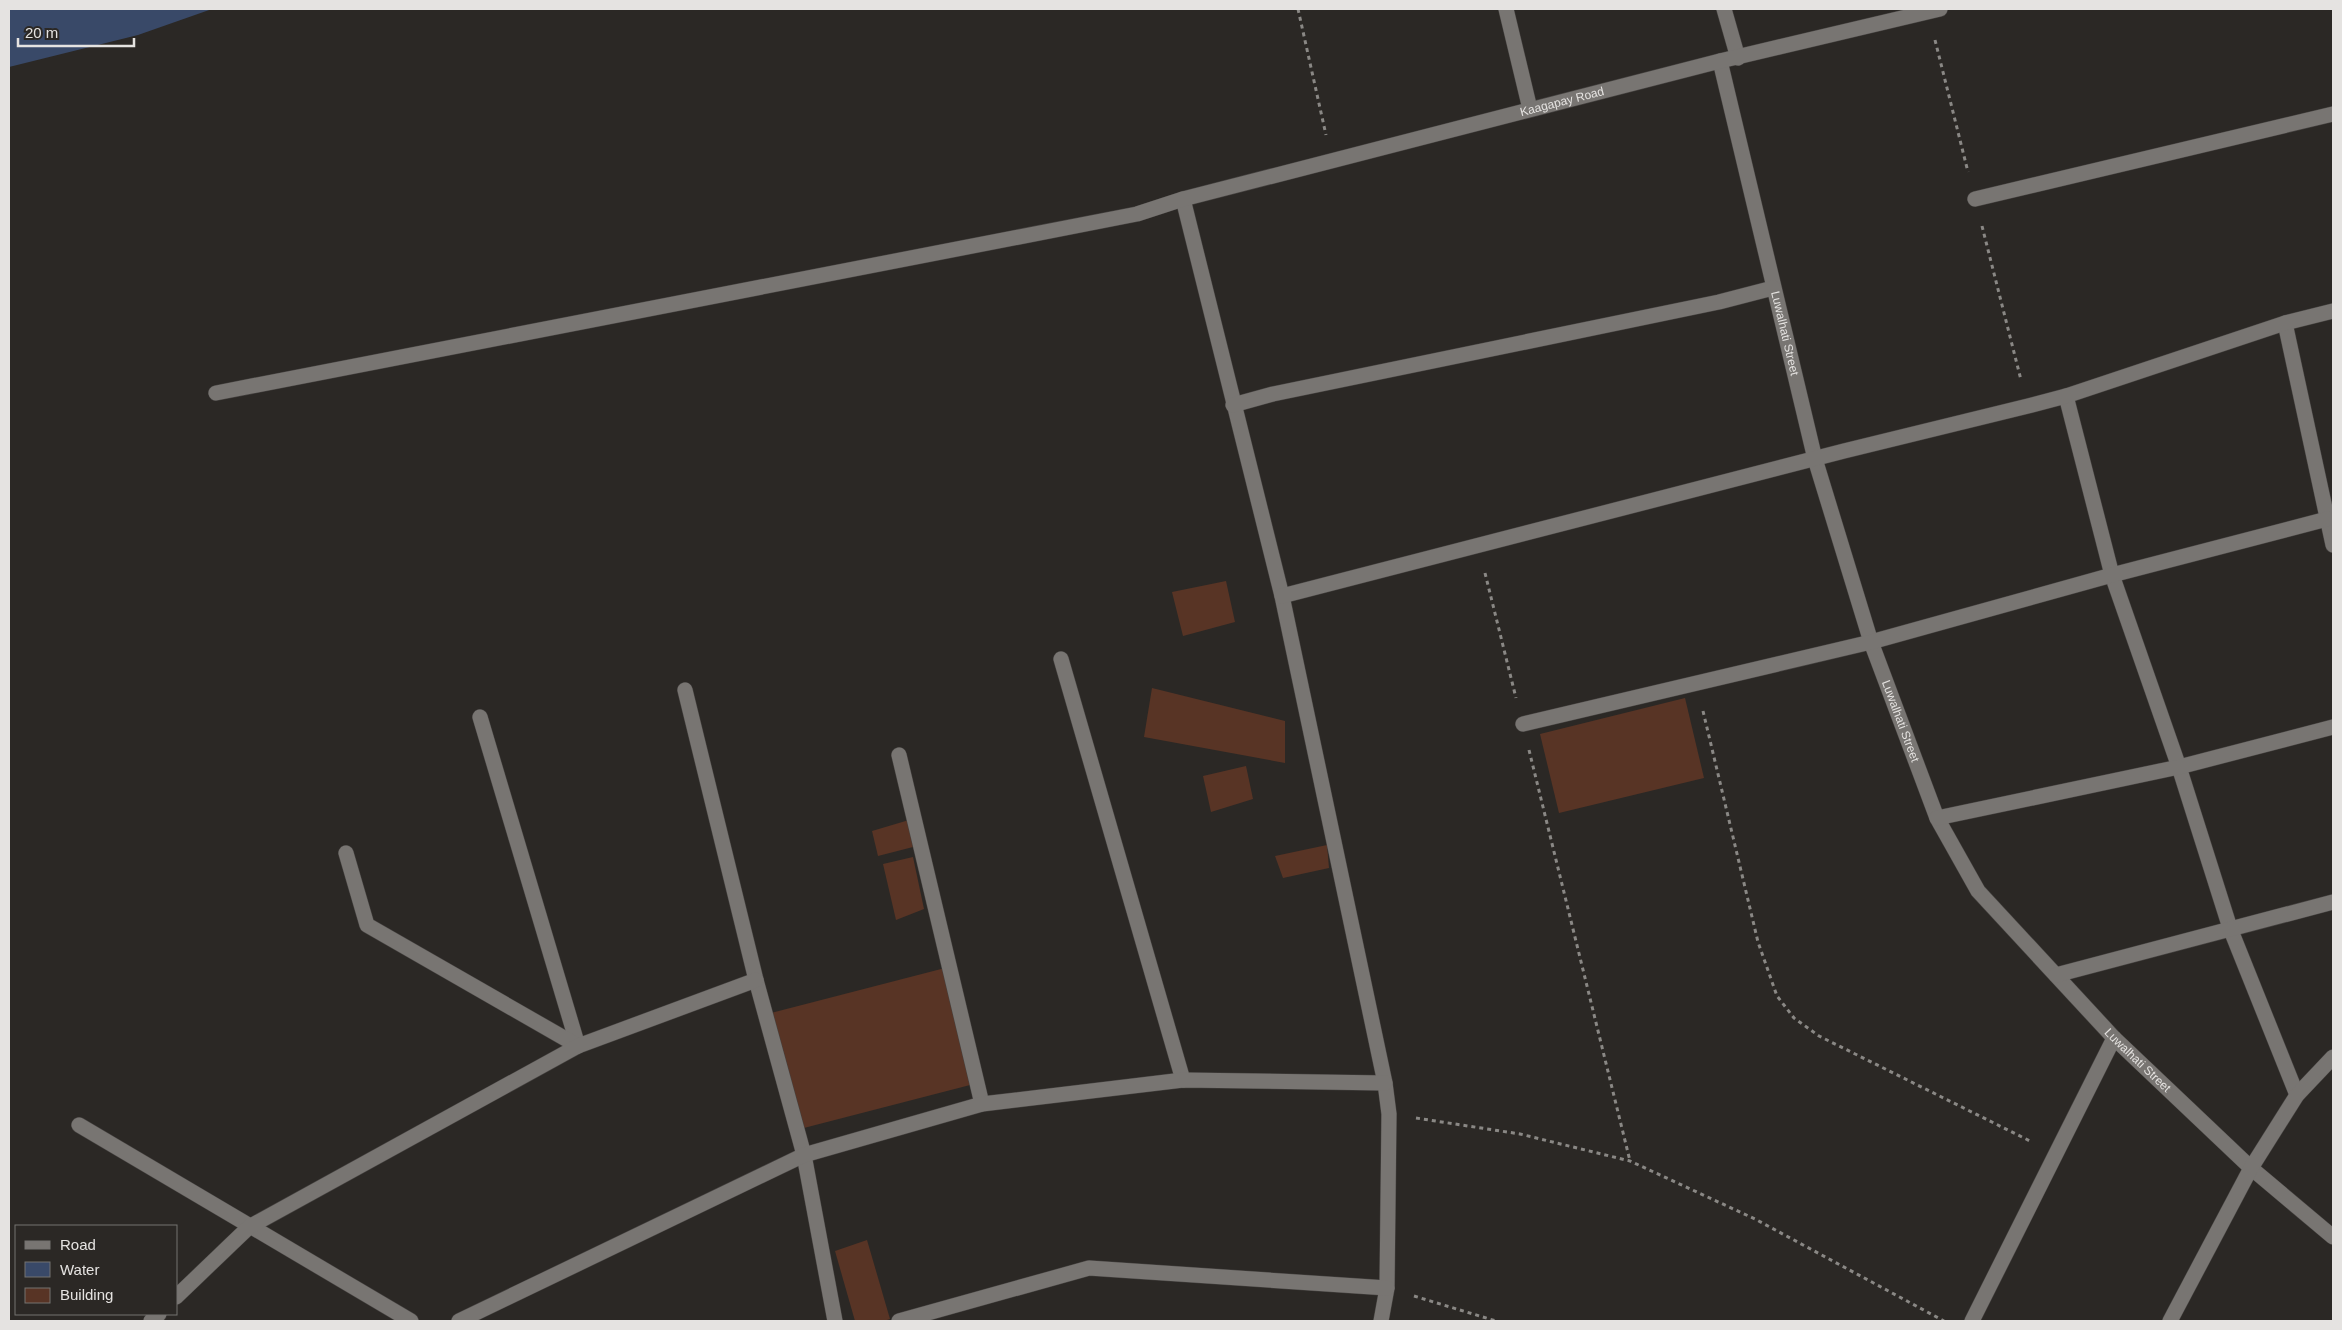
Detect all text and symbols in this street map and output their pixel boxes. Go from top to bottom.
scale bar [18,15,134,47]
text: 20 m [25,24,58,41]
street label: Kaagapay Road [1519,84,1606,119]
street label: Luwalhati Street [1768,290,1802,378]
street label: Luwalhati Street [1879,678,1923,765]
street label: Luwalhati Street [2102,1025,2174,1096]
legend [15,1225,178,1315]
text: Road [60,1236,96,1253]
text: Water [60,1261,99,1278]
text: Building [60,1286,113,1303]

